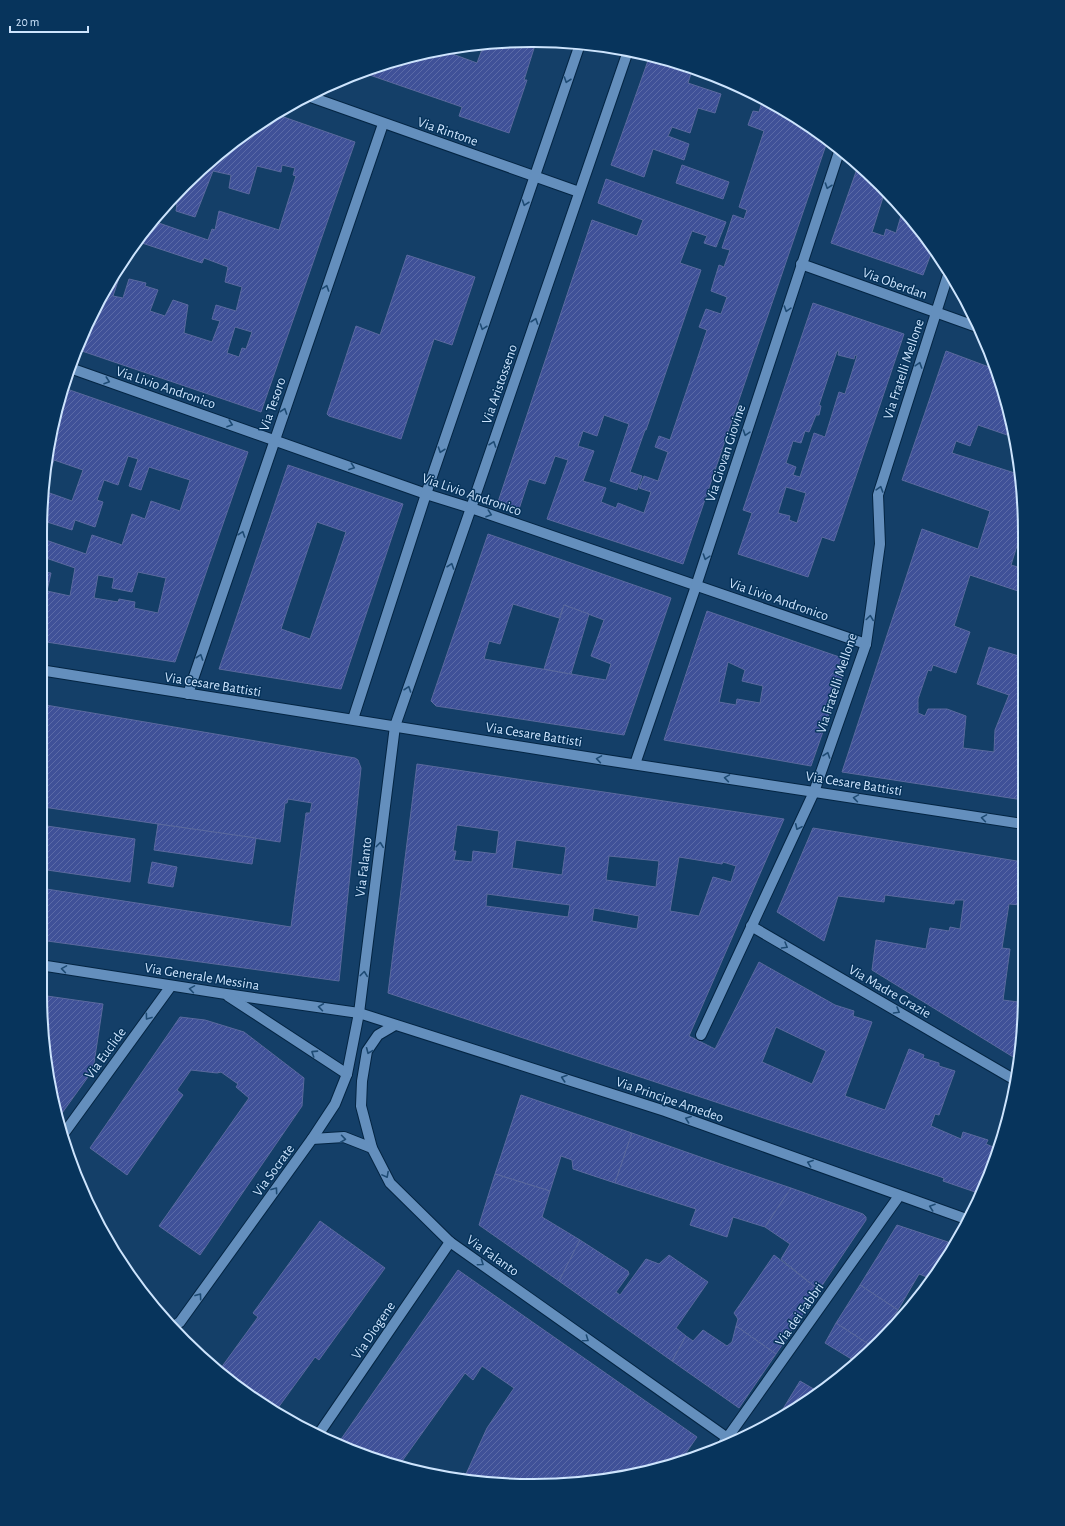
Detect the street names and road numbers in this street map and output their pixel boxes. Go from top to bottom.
street label: Via Rintone [416,115,480,149]
street label: Via Oberdan [860,266,929,302]
street label: Via Fratelli Mellone [881,318,927,421]
street label: Via Aristosseno [480,343,520,426]
street label: Via Livio Andronico [114,364,217,412]
street label: Via Tesoro [257,376,289,433]
street label: Via Giovan Giovine [704,403,748,504]
street label: Via Livio Andronico [420,471,523,519]
street label: Via Livio Andronico [727,576,830,624]
street label: Via Fratelli Mellone [814,632,860,735]
street label: Via Cesare Battisti [164,670,262,700]
street label: Via Cesare Battisti [485,720,583,750]
street label: Via Cesare Battisti [805,769,903,799]
street label: Via Falanto [353,836,375,898]
street label: Via Generale Messina [143,961,261,993]
street label: Via Madre Grazie [846,963,933,1021]
street label: Via Euclide [83,1025,129,1082]
street label: Via Principe Amedeo [614,1075,726,1125]
street label: Via Socrate [250,1142,297,1199]
street label: Via Falanto [464,1233,521,1279]
street label: Via dei Fabbri [773,1280,827,1349]
street label: Via Diogene [349,1299,398,1362]

